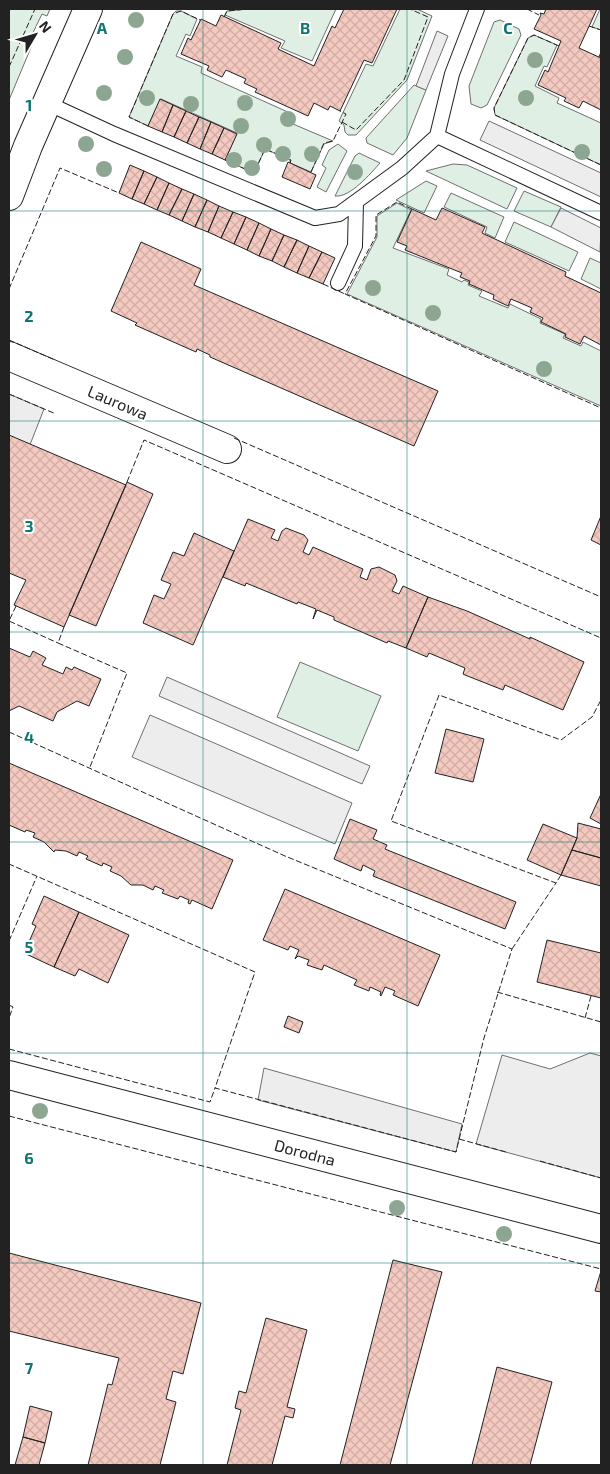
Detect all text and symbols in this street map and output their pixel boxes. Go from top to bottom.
north arrow [10,10,60,60]
text: N [36,17,55,36]
text: A [97,18,108,37]
text: B [300,18,310,37]
text: C [503,18,513,37]
text: 1 [26,95,32,114]
text: 2 [24,306,34,325]
street label: Laurowa [85,381,151,423]
text: 3 [24,516,34,535]
text: 4 [24,727,34,746]
text: 5 [25,937,34,956]
street label: Dorodna [272,1135,338,1169]
text: 6 [24,1148,34,1167]
text: 7 [25,1358,34,1377]

